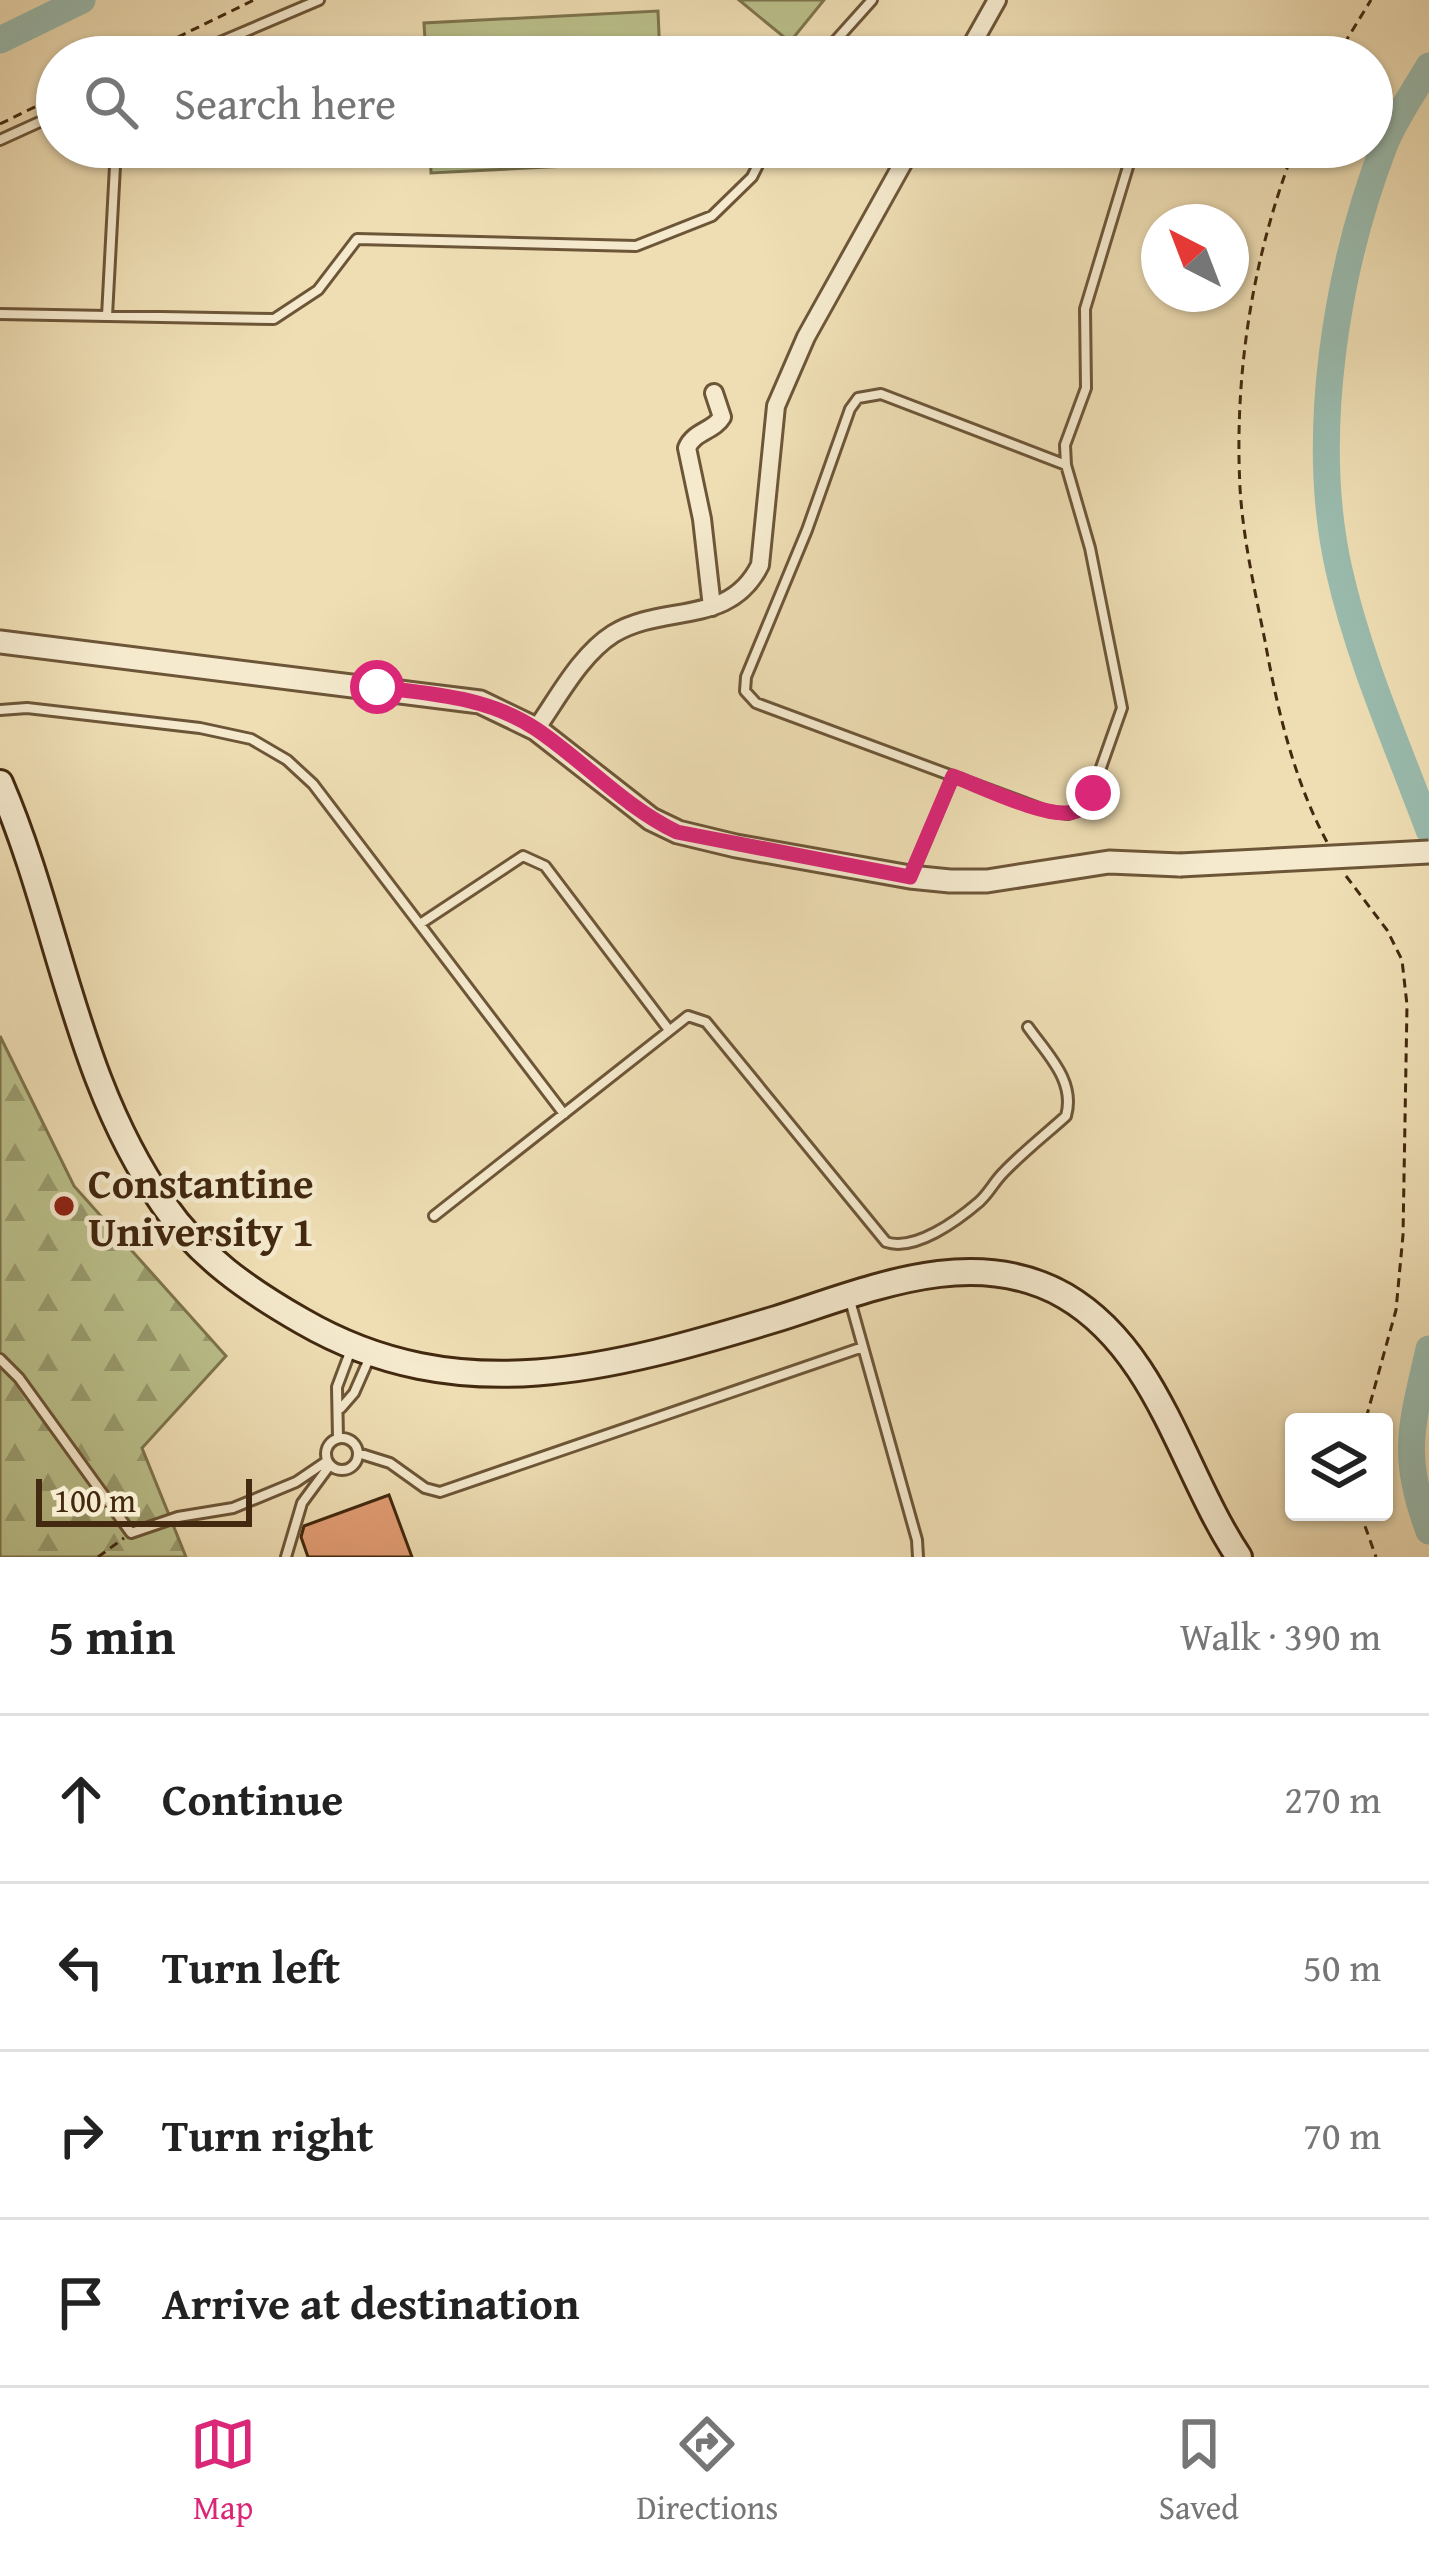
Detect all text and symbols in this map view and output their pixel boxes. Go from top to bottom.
search box [36,36,1393,168]
icon: search [78,69,144,135]
text: Search here [174,70,396,135]
north arrow [1141,204,1249,312]
route start [350,660,404,714]
route end [1066,766,1120,820]
place label: Constantine University 1 [88,1152,314,1261]
marker: Constantine University 1 [51,1193,77,1219]
map controls [1285,1413,1393,1521]
button: layers [1285,1413,1393,1521]
scale bar [36,1473,252,1526]
text: 100 m [54,1476,136,1524]
text: 5 min [48,1598,175,1673]
text: Walk · 390 m [1180,1607,1381,1664]
icon: ahead [48,1766,114,1832]
text: Continue [162,1766,343,1831]
text: 270 m [1284,1770,1381,1827]
icon: left [48,1934,114,2000]
text: Turn left [162,1934,340,1999]
text: 50 m [1303,1938,1381,1995]
icon: right [48,2102,114,2168]
text: Turn right [162,2102,374,2167]
text: 70 m [1303,2106,1381,2163]
icon: arrive [48,2270,114,2336]
text: Arrive at destination [162,2270,580,2335]
tab: Map [190,2411,256,2531]
tab: Directions [637,2411,778,2531]
tab: Saved [1159,2411,1239,2531]

